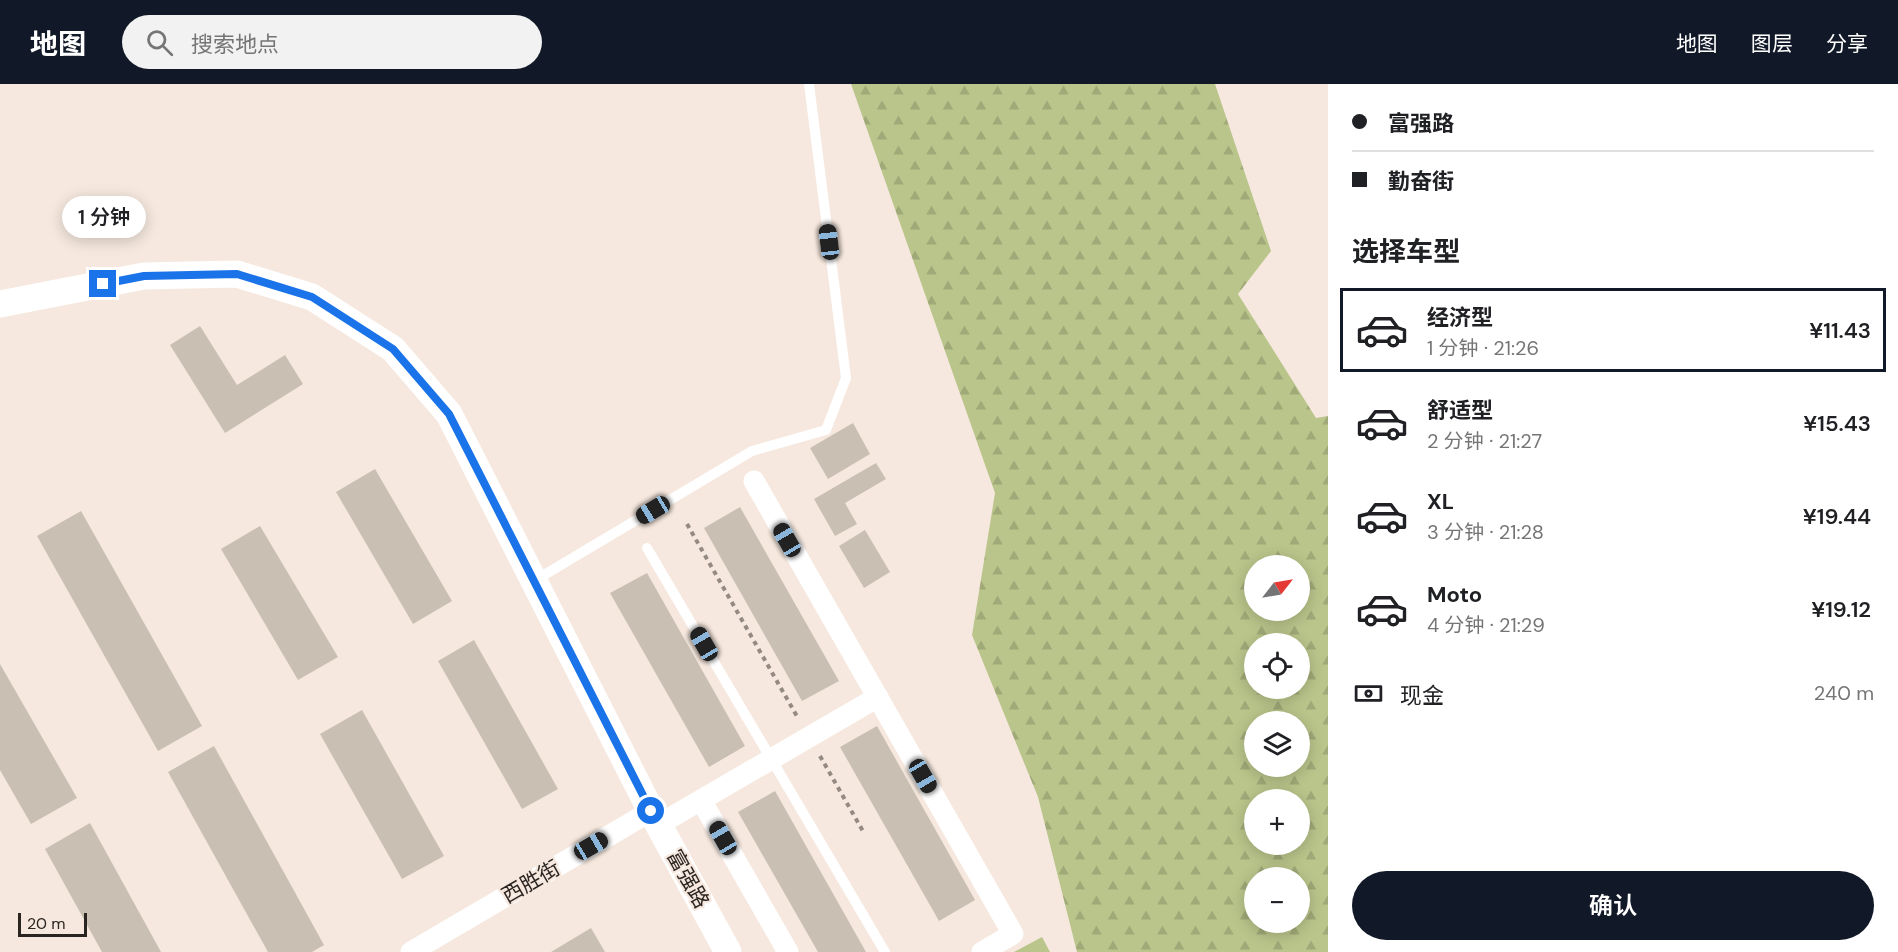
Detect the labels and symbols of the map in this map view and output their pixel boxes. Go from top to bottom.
callout: 1 分钟 [61,197,145,239]
car [818,223,840,261]
route end [89,270,116,297]
car [633,493,673,527]
car [770,520,804,560]
north arrow [1244,555,1310,621]
car [687,624,721,664]
car [906,756,940,796]
route start [637,797,664,824]
car [706,818,740,858]
car [571,829,611,863]
street label: 富强路 [660,845,716,913]
street label: 西胜街 [497,854,565,910]
scale bar [18,910,87,938]

